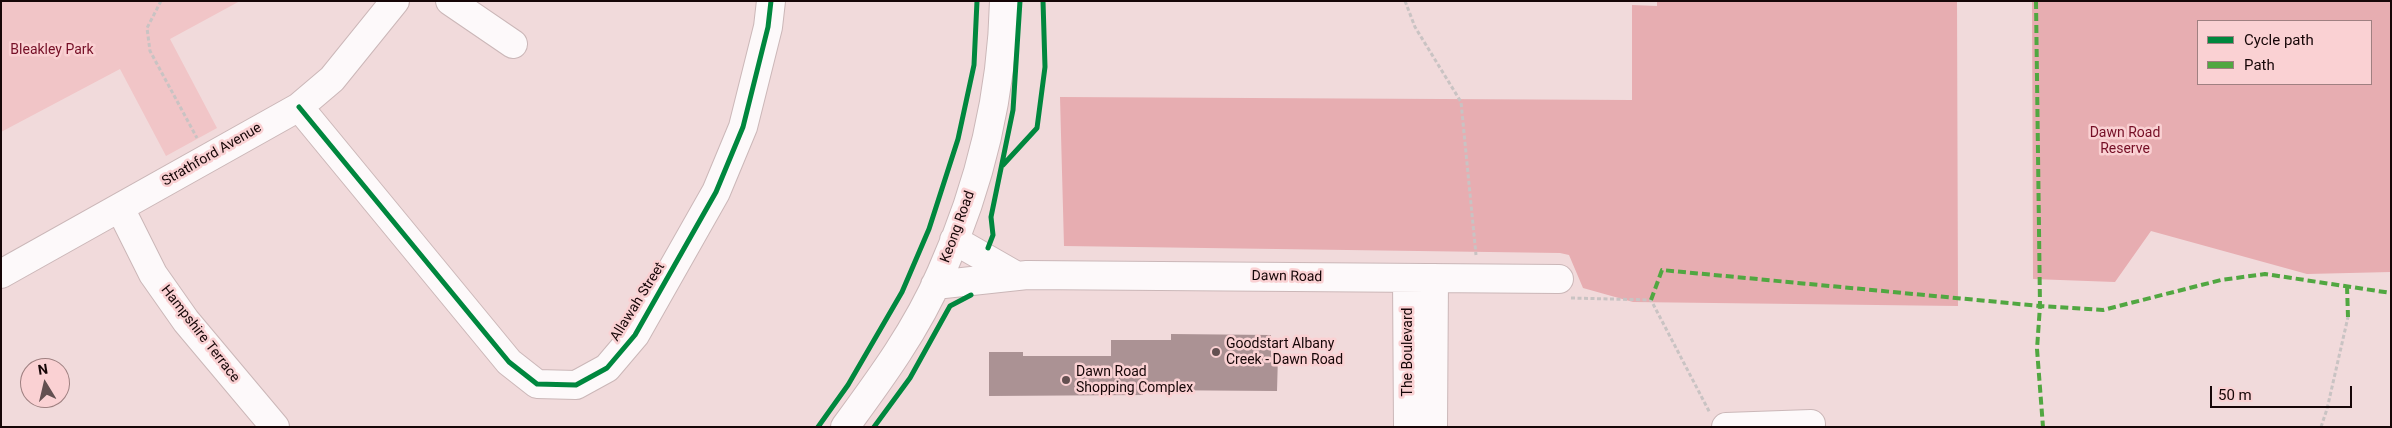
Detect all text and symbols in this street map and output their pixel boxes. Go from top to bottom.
legend [2197,20,2372,85]
text: Cycle path [2244,31,2314,49]
park label: Bleakley Park [10,42,94,58]
text: Path [2244,56,2275,74]
street label: Strathford Avenue [159,120,265,190]
park label: Dawn Road Reserve [2090,125,2160,158]
street label: Keong Road [937,189,979,265]
street label: Allawah Street [607,259,669,345]
street label: Dawn Road [1252,268,1322,286]
street label: Hampshire Terrace [157,282,243,386]
street label: The Boulevard [1400,308,1416,396]
place label: Goodstart Albany Creek - Dawn Road [1226,336,1343,368]
marker: Goodstart Albany Creek - Dawn Road [1210,346,1222,358]
north arrow [20,358,70,408]
text: N [37,360,49,378]
place label: Dawn Road Shopping Complex [1076,364,1193,397]
marker: Dawn Road Shopping Complex [1060,374,1072,386]
scale bar [2212,376,2354,408]
text: 50 m [2218,386,2252,404]

